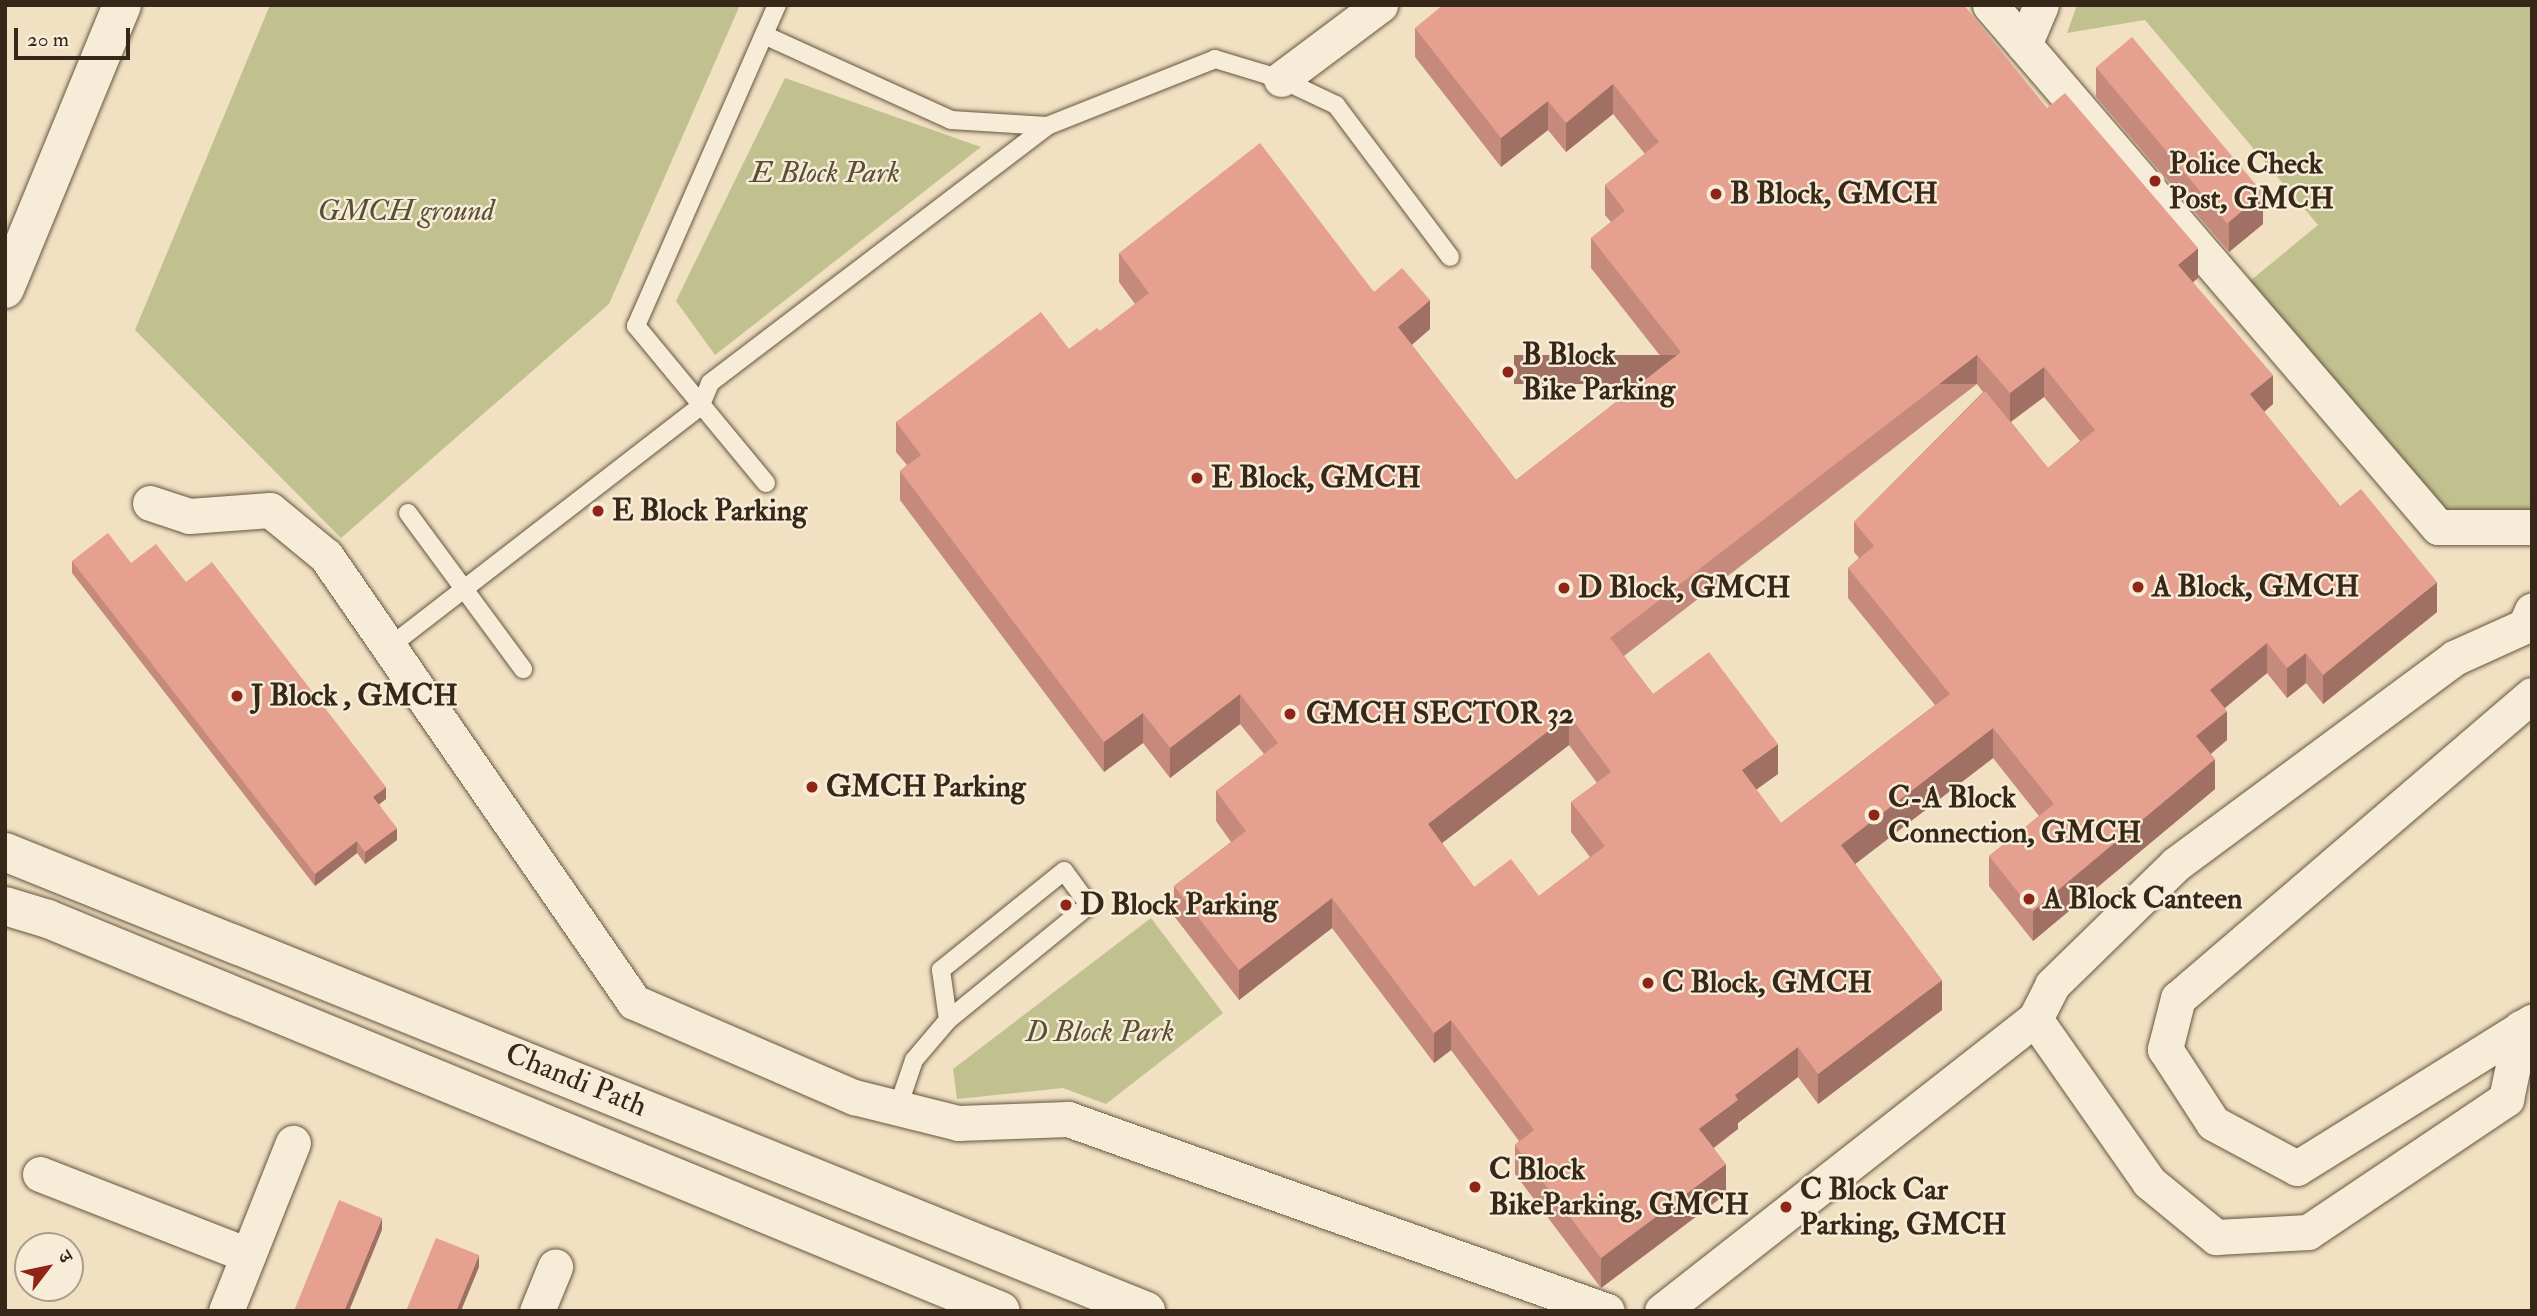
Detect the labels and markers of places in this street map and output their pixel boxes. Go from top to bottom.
place label: Police Check Post, GMCH [2169,146,2334,216]
marker: Police Check Post, GMCH [2147,173,2163,189]
place label: B Block, GMCH [1730,176,1938,212]
marker: B Block, GMCH [1708,186,1724,202]
place label: B Block Bike Parking [1522,337,1675,408]
marker: B Block Bike Parking [1500,364,1516,380]
place label: E Block, GMCH [1211,460,1421,496]
marker: E Block, GMCH [1189,470,1205,486]
place label: E Block Parking [612,493,807,529]
marker: E Block Parking [590,503,606,519]
place label: A Block, GMCH [2152,569,2359,605]
place label: D Block, GMCH [1578,570,1791,606]
marker: A Block, GMCH [2130,579,2146,595]
marker: D Block, GMCH [1556,580,1572,596]
place label: J Block , GMCH [251,678,458,714]
marker: J Block , GMCH [229,688,245,704]
place label: GMCH SECTOR 32 [1306,696,1574,732]
marker: GMCH SECTOR 32 [1280,704,1300,724]
place label: GMCH Parking [826,769,1026,805]
marker: GMCH Parking [804,779,820,795]
place label: C-A Block Connection, GMCH [1888,780,2141,850]
marker: C-A Block Connection, GMCH [1866,807,1882,823]
place label: A Block Canteen [2043,881,2242,917]
place label: D Block Parking [1080,887,1278,923]
marker: A Block Canteen [2021,891,2037,907]
marker: D Block Parking [1058,897,1074,913]
place label: C Block, GMCH [1662,965,1872,1001]
marker: C Block, GMCH [1640,975,1656,991]
place label: C Block BikeParking, GMCH [1489,1152,1749,1222]
place label: C Block Car Parking, GMCH [1800,1172,2006,1242]
marker: C Block BikeParking, GMCH [1467,1179,1483,1195]
marker: C Block Car Parking, GMCH [1778,1199,1794,1215]

